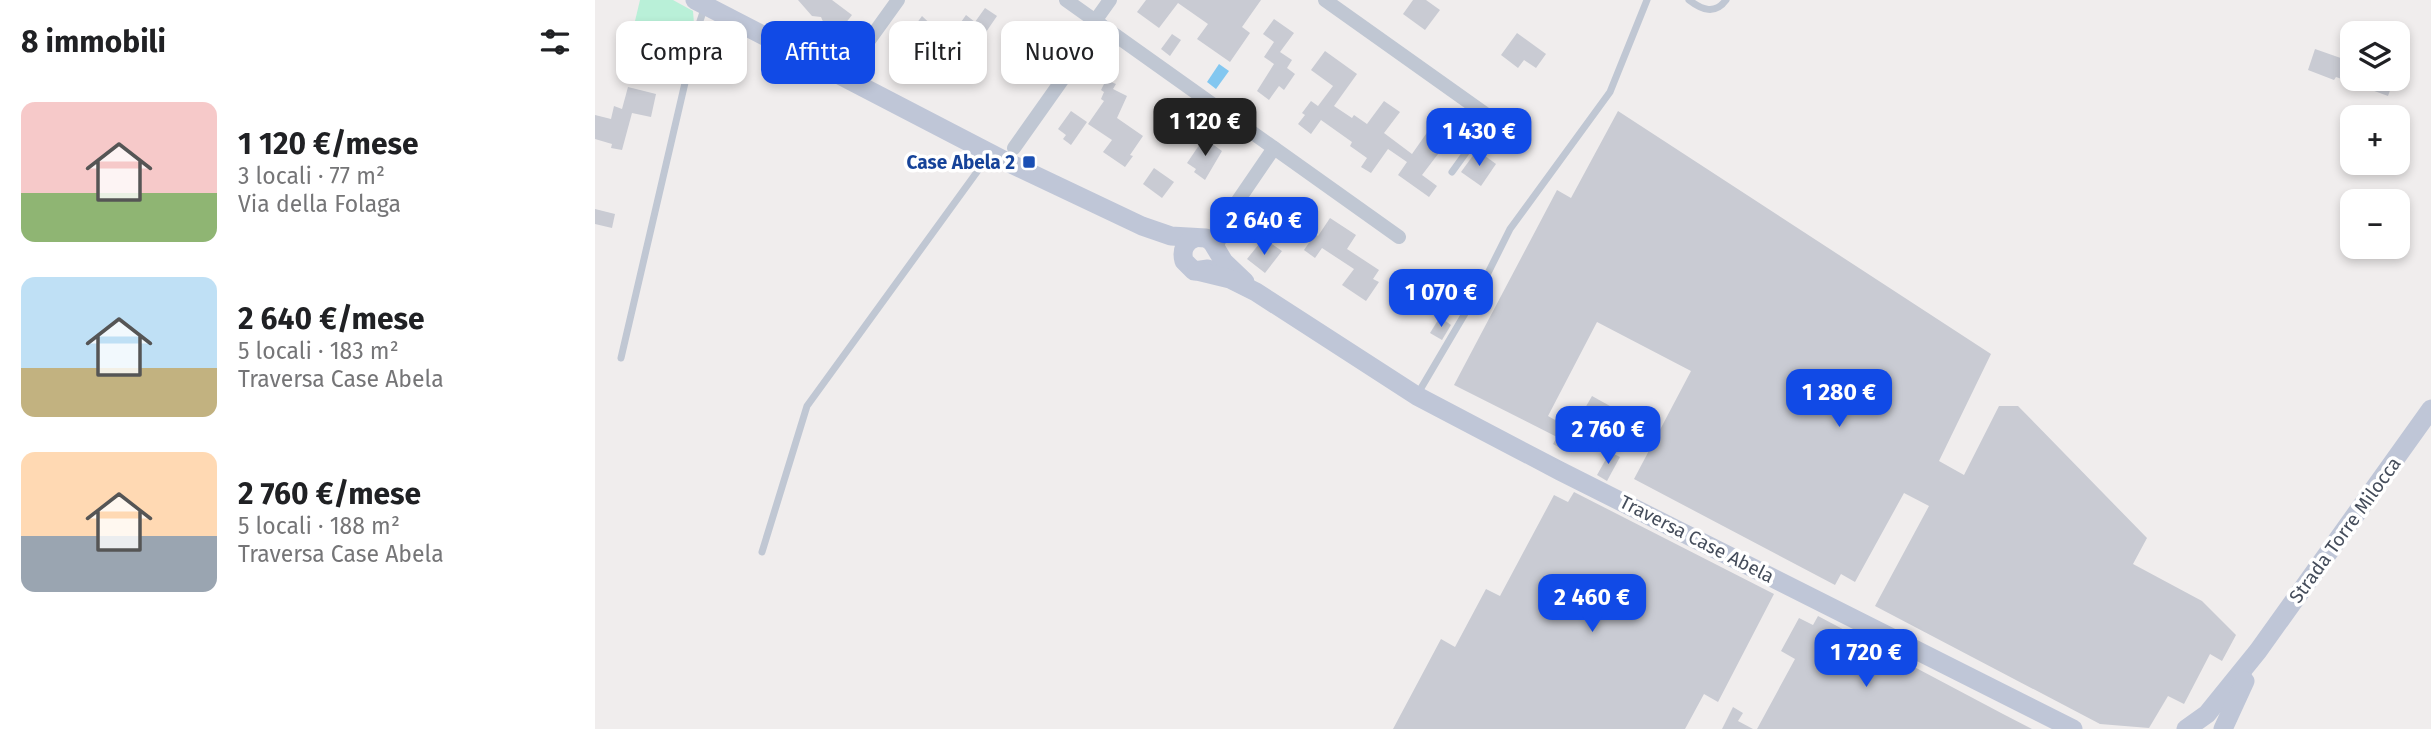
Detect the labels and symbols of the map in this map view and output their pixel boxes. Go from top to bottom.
pin: 1 120 € [1140,99,1270,158]
pin: 1 430 € [1414,108,1544,168]
place label: Case Abela 2 [907,151,1015,174]
marker: Case Abela 2 [1021,154,1037,170]
pin: 2 640 € [1199,198,1329,257]
pin: 1 070 € [1376,270,1506,329]
pin: 1 280 € [1774,370,1904,429]
pin: 2 760 € [1543,406,1673,466]
street label: Strada Torre Milocca [2284,452,2406,608]
street label: Traversa Case Abela [1616,490,1778,588]
pin: 2 460 € [1527,574,1657,634]
pin: 1 720 € [1801,630,1931,689]

